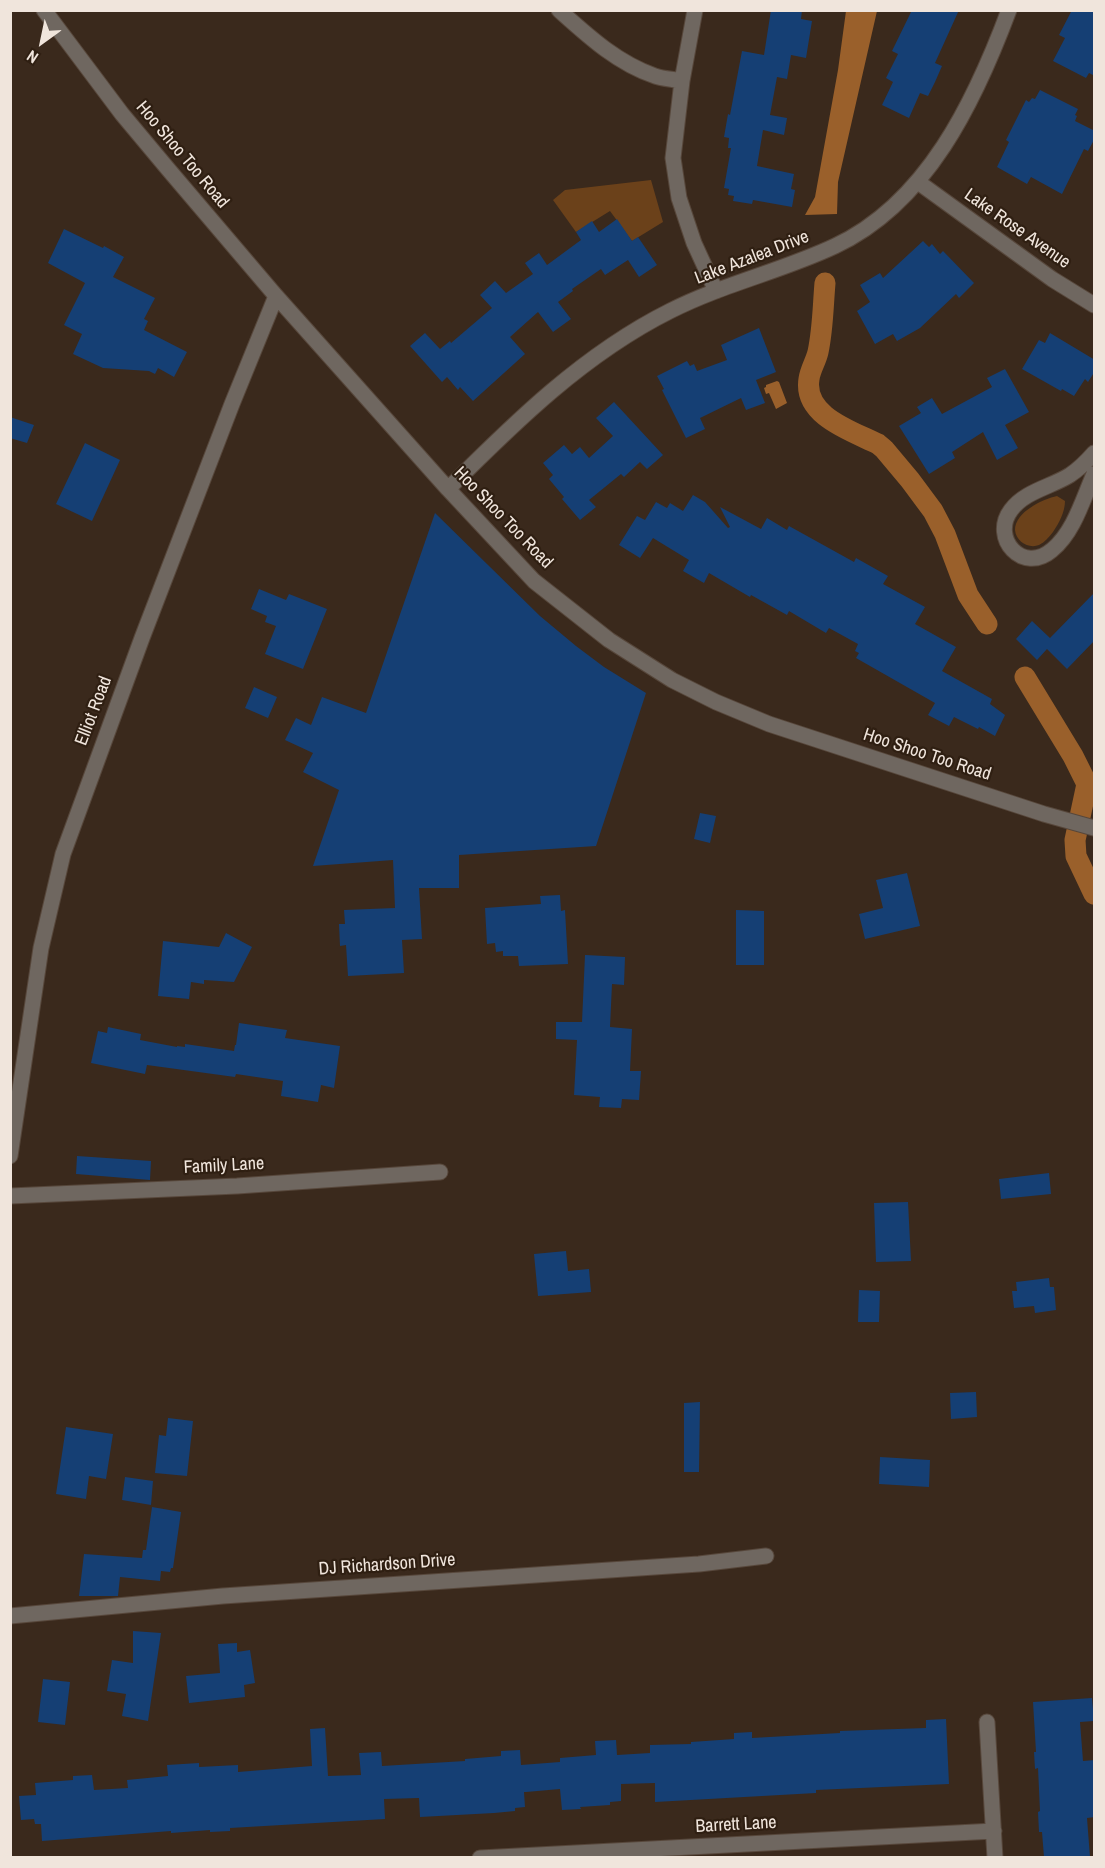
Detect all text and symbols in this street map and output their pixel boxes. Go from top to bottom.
north arrow [12,12,72,72]
text: N [22,45,42,69]
street label: Hoo Shoo Too Road [131,97,233,213]
street label: Lake Rose Avenue [960,184,1074,274]
street label: Lake Azalea Drive [692,226,812,290]
street label: Hoo Shoo Too Road [449,463,557,573]
street label: Elliot Road [71,673,117,749]
street label: Hoo Shoo Too Road [860,724,994,786]
street label: Family Lane [183,1153,265,1179]
street label: DJ Richardson Drive [318,1549,456,1581]
street label: Barrett Lane [695,1812,777,1838]

